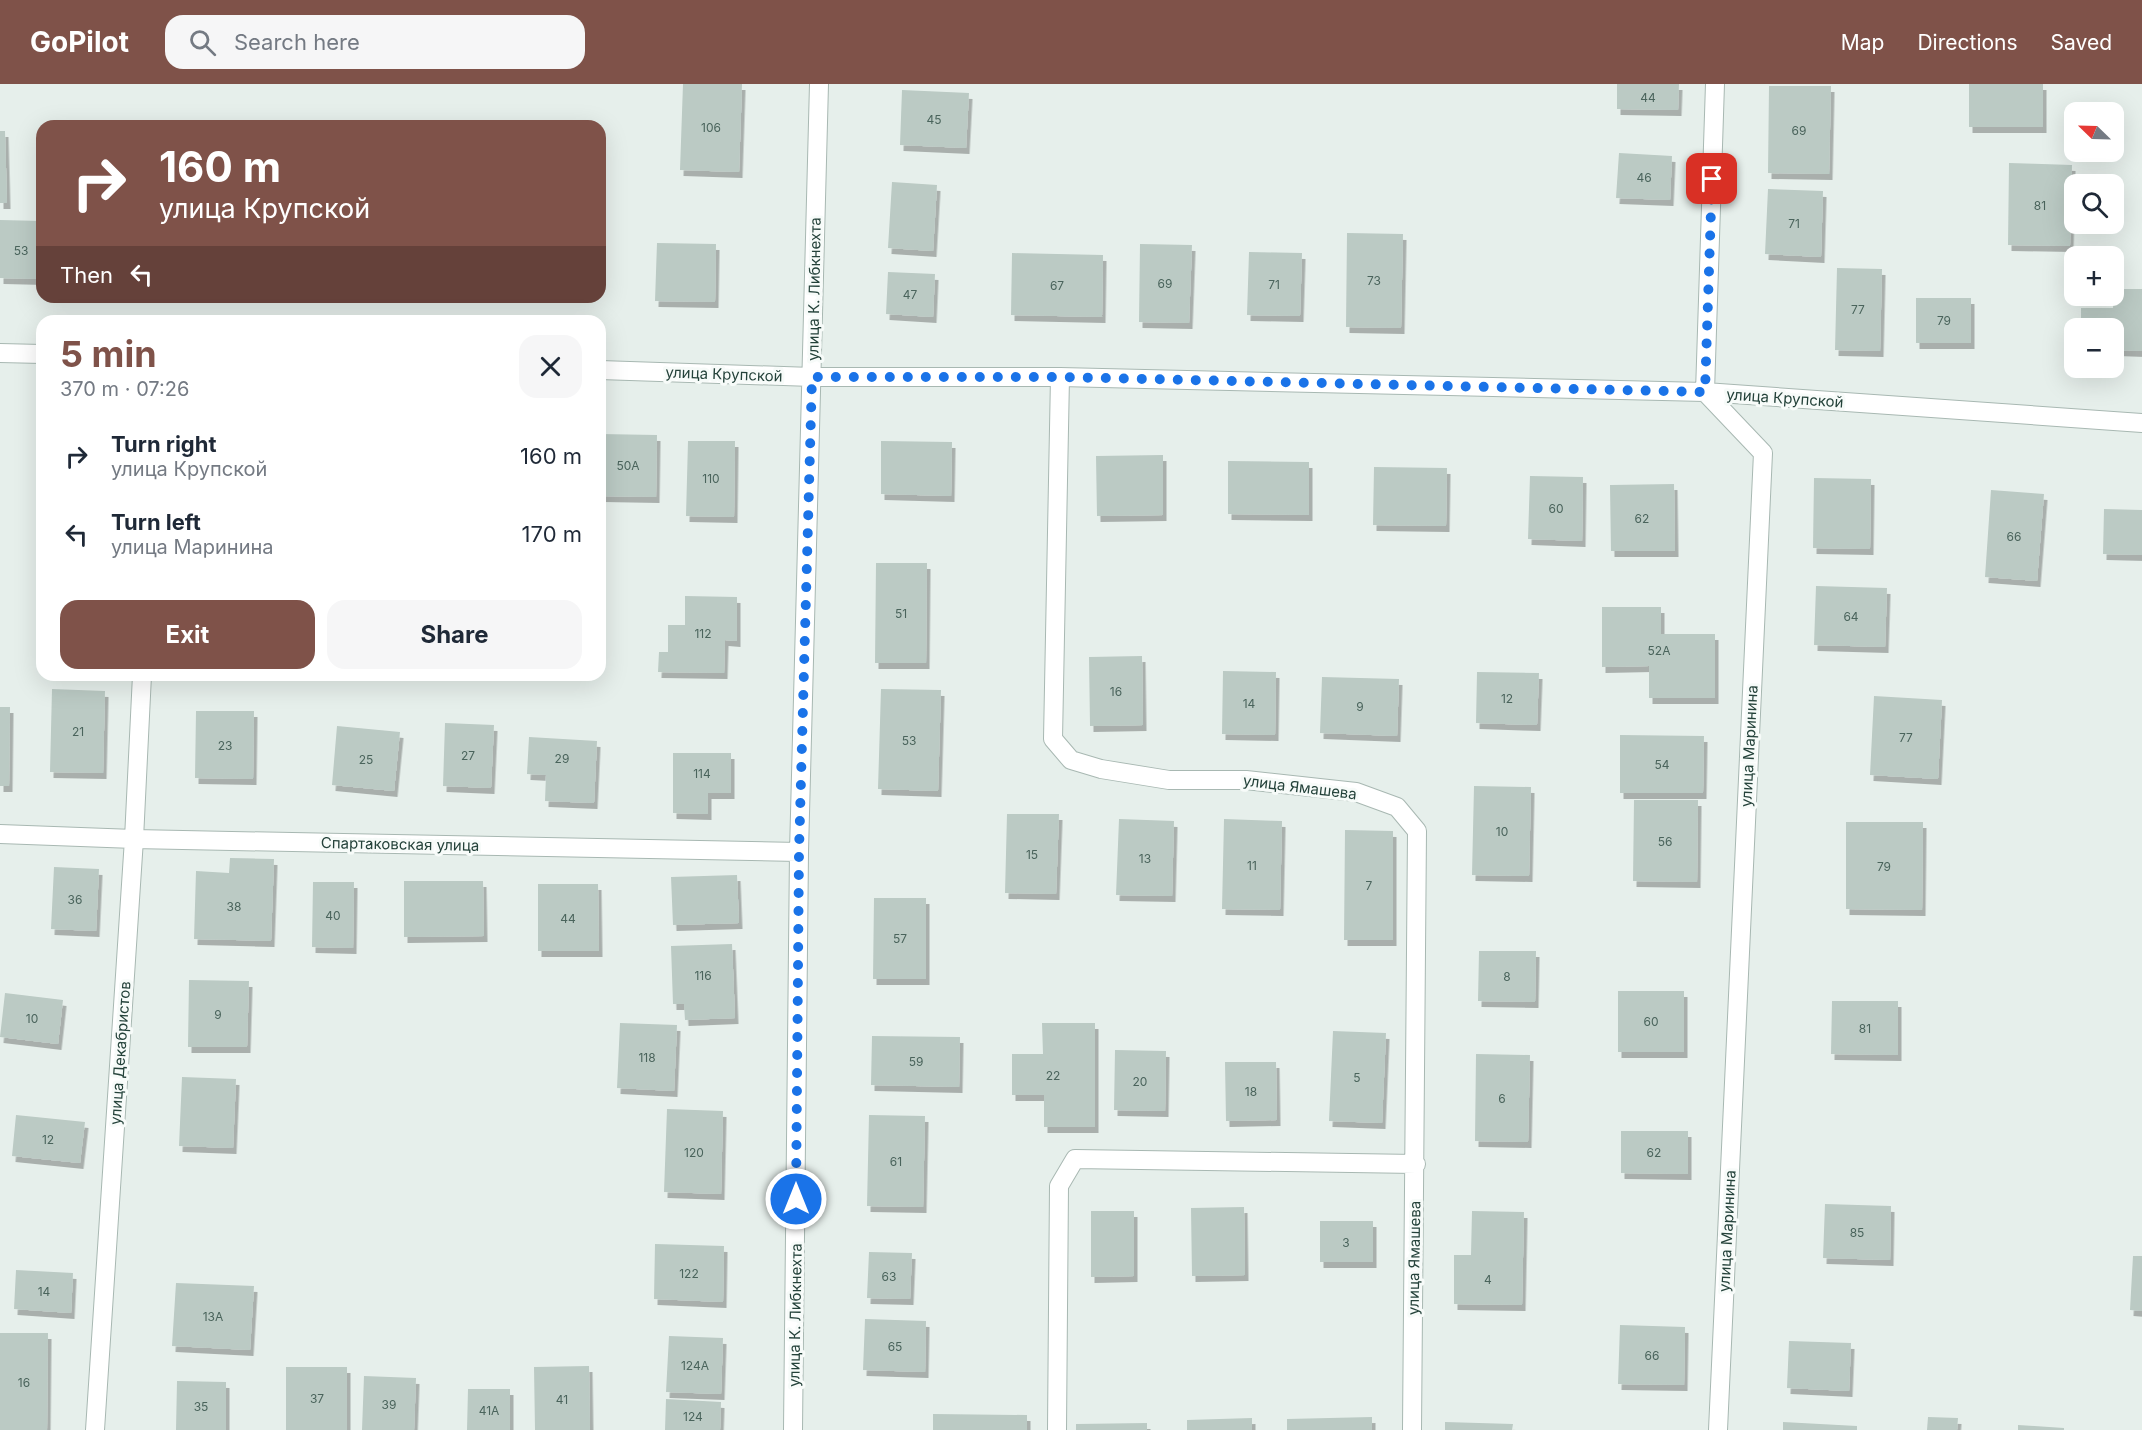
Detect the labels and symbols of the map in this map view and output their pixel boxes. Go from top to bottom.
house number: 44 [1640,90,1656,105]
north arrow [2064,102,2124,162]
house number: 45 [926,112,942,127]
house number: 106 [701,120,721,135]
house number: 69 [1792,123,1806,138]
pin [1686,153,1737,204]
house number: 46 [1636,170,1652,185]
house number: 81 [2034,198,2046,213]
house number: 71 [1788,216,1800,231]
street label: улица К. Либкнехта [803,217,825,361]
house number: 53 [14,243,28,258]
house number: 73 [1367,273,1381,288]
house number: 69 [1158,276,1172,291]
house number: 71 [1268,277,1280,292]
house number: 67 [1050,278,1064,293]
house number: 47 [903,287,917,302]
house number: 77 [1851,302,1865,317]
house number: 79 [1937,313,1951,328]
street label: улица Крупской [665,362,783,386]
street label: улица Крупской [1726,384,1844,412]
house number: 50А [616,458,640,473]
house number: 110 [702,471,720,486]
house number: 60 [1548,501,1564,516]
house number: 62 [1635,511,1649,526]
house number: 66 [2007,529,2021,544]
house number: 51 [895,606,907,621]
house number: 64 [1843,609,1859,624]
house number: 112 [694,626,712,641]
house number: 52А [1648,643,1670,658]
house number: 16 [1110,684,1122,699]
street label: улица Маринина [1736,685,1762,807]
house number: 12 [1501,691,1513,706]
house number: 14 [1243,696,1256,711]
house number: 9 [1356,699,1364,714]
house number: 21 [72,724,84,739]
house number: 77 [1899,730,1913,745]
house number: 53 [902,733,916,748]
house number: 23 [218,738,232,753]
house number: 27 [461,748,475,763]
house number: 29 [555,751,569,766]
house number: 25 [359,752,373,767]
house number: 54 [1654,757,1670,772]
house number: 114 [693,766,711,781]
street label: улица Ямашева [1242,771,1358,803]
house number: 10 [1496,824,1508,839]
street label: Спартаковская улица [321,833,479,855]
house number: 56 [1658,834,1672,849]
house number: 15 [1026,847,1038,862]
house number: 13 [1139,851,1151,866]
house number: 11 [1247,858,1257,873]
house number: 79 [1877,859,1891,874]
house number: 7 [1366,878,1373,893]
house number: 36 [68,892,82,907]
house number: 38 [227,899,241,914]
house number: 40 [325,908,341,923]
house number: 44 [560,911,576,926]
house number: 57 [893,931,907,946]
house number: 116 [694,968,712,983]
house number: 8 [1503,969,1511,984]
street label: улица Декабристов [105,980,135,1126]
house number: 9 [214,1007,222,1022]
house number: 10 [26,1011,38,1026]
house number: 60 [1643,1014,1659,1029]
house number: 81 [1859,1021,1871,1036]
house number: 118 [638,1050,656,1065]
house number: 59 [909,1054,923,1069]
house number: 22 [1046,1068,1060,1083]
house number: 5 [1353,1070,1361,1085]
house number: 20 [1133,1074,1147,1089]
house number: 18 [1245,1084,1257,1099]
house number: 6 [1498,1091,1506,1106]
house number: 12 [42,1132,54,1147]
house number: 120 [684,1145,704,1160]
house number: 62 [1647,1145,1661,1160]
house number: 61 [890,1154,902,1169]
position arrow [764,1167,828,1231]
street label: улица Маринина [1714,1170,1740,1292]
street label: улица Ямашева [1404,1201,1424,1315]
house number: 85 [1850,1225,1864,1240]
house number: 3 [1342,1235,1350,1250]
street label: улица К. Либкнехта [784,1243,806,1387]
house number: 122 [679,1266,699,1281]
house number: 63 [882,1269,896,1284]
house number: 4 [1484,1272,1492,1287]
house number: 14 [38,1284,51,1299]
house number: 13А [203,1309,223,1324]
house number: 65 [888,1339,902,1354]
house number: 66 [1645,1348,1659,1363]
house number: 124А [681,1358,709,1373]
house number: 16 [18,1375,30,1390]
house number: 37 [310,1391,324,1406]
house number: 41 [556,1392,568,1407]
house number: 39 [382,1397,396,1412]
house number: 35 [194,1399,208,1414]
house number: 41А [479,1403,499,1418]
house number: 124 [683,1409,703,1424]

